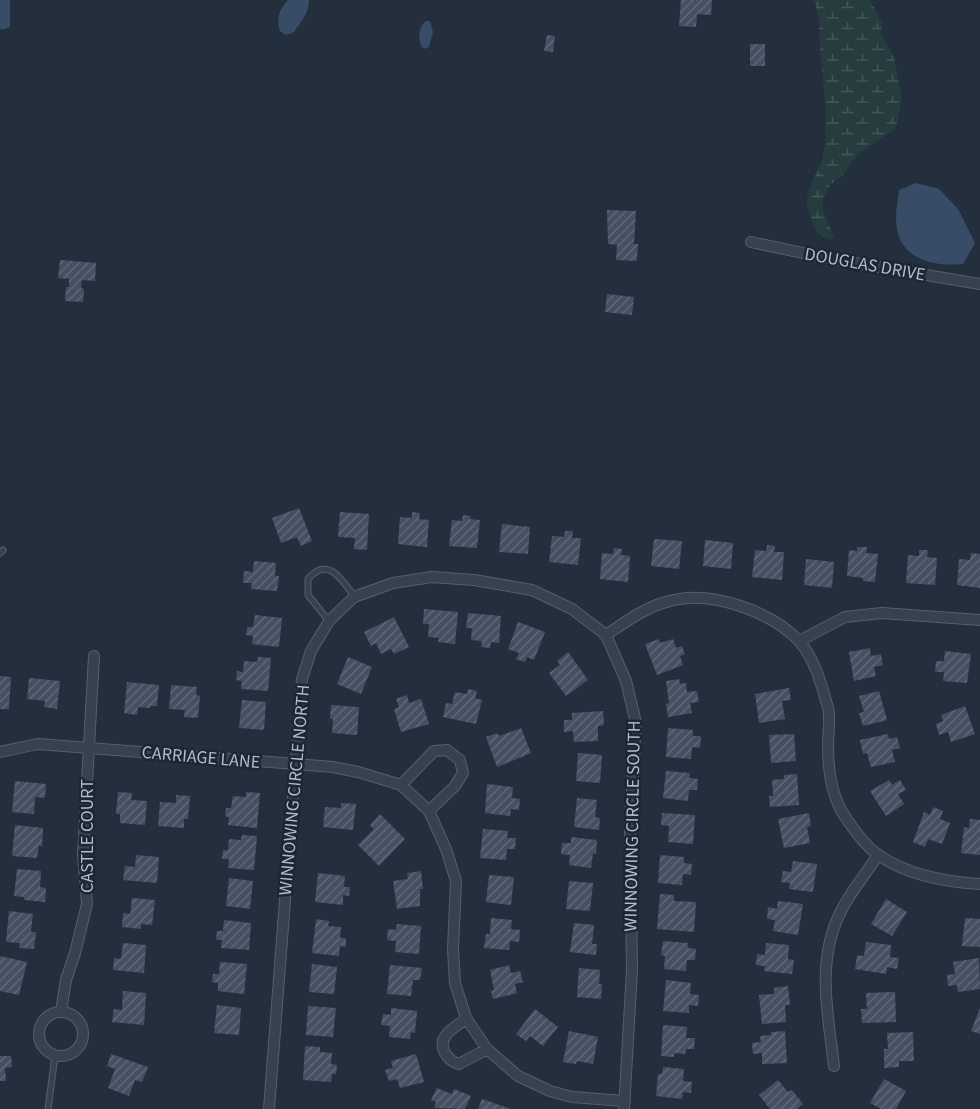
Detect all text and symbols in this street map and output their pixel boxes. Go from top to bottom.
street label: DOUGLAS DRIVE [803,242,927,287]
street label: WINNOWING CIRCLE NORTH [273,684,316,897]
street label: WINNOWING CIRCLE SOUTH [618,720,647,932]
street label: CARRIAGE LANE [141,740,261,775]
street label: CASTLE COURT [75,779,100,893]

